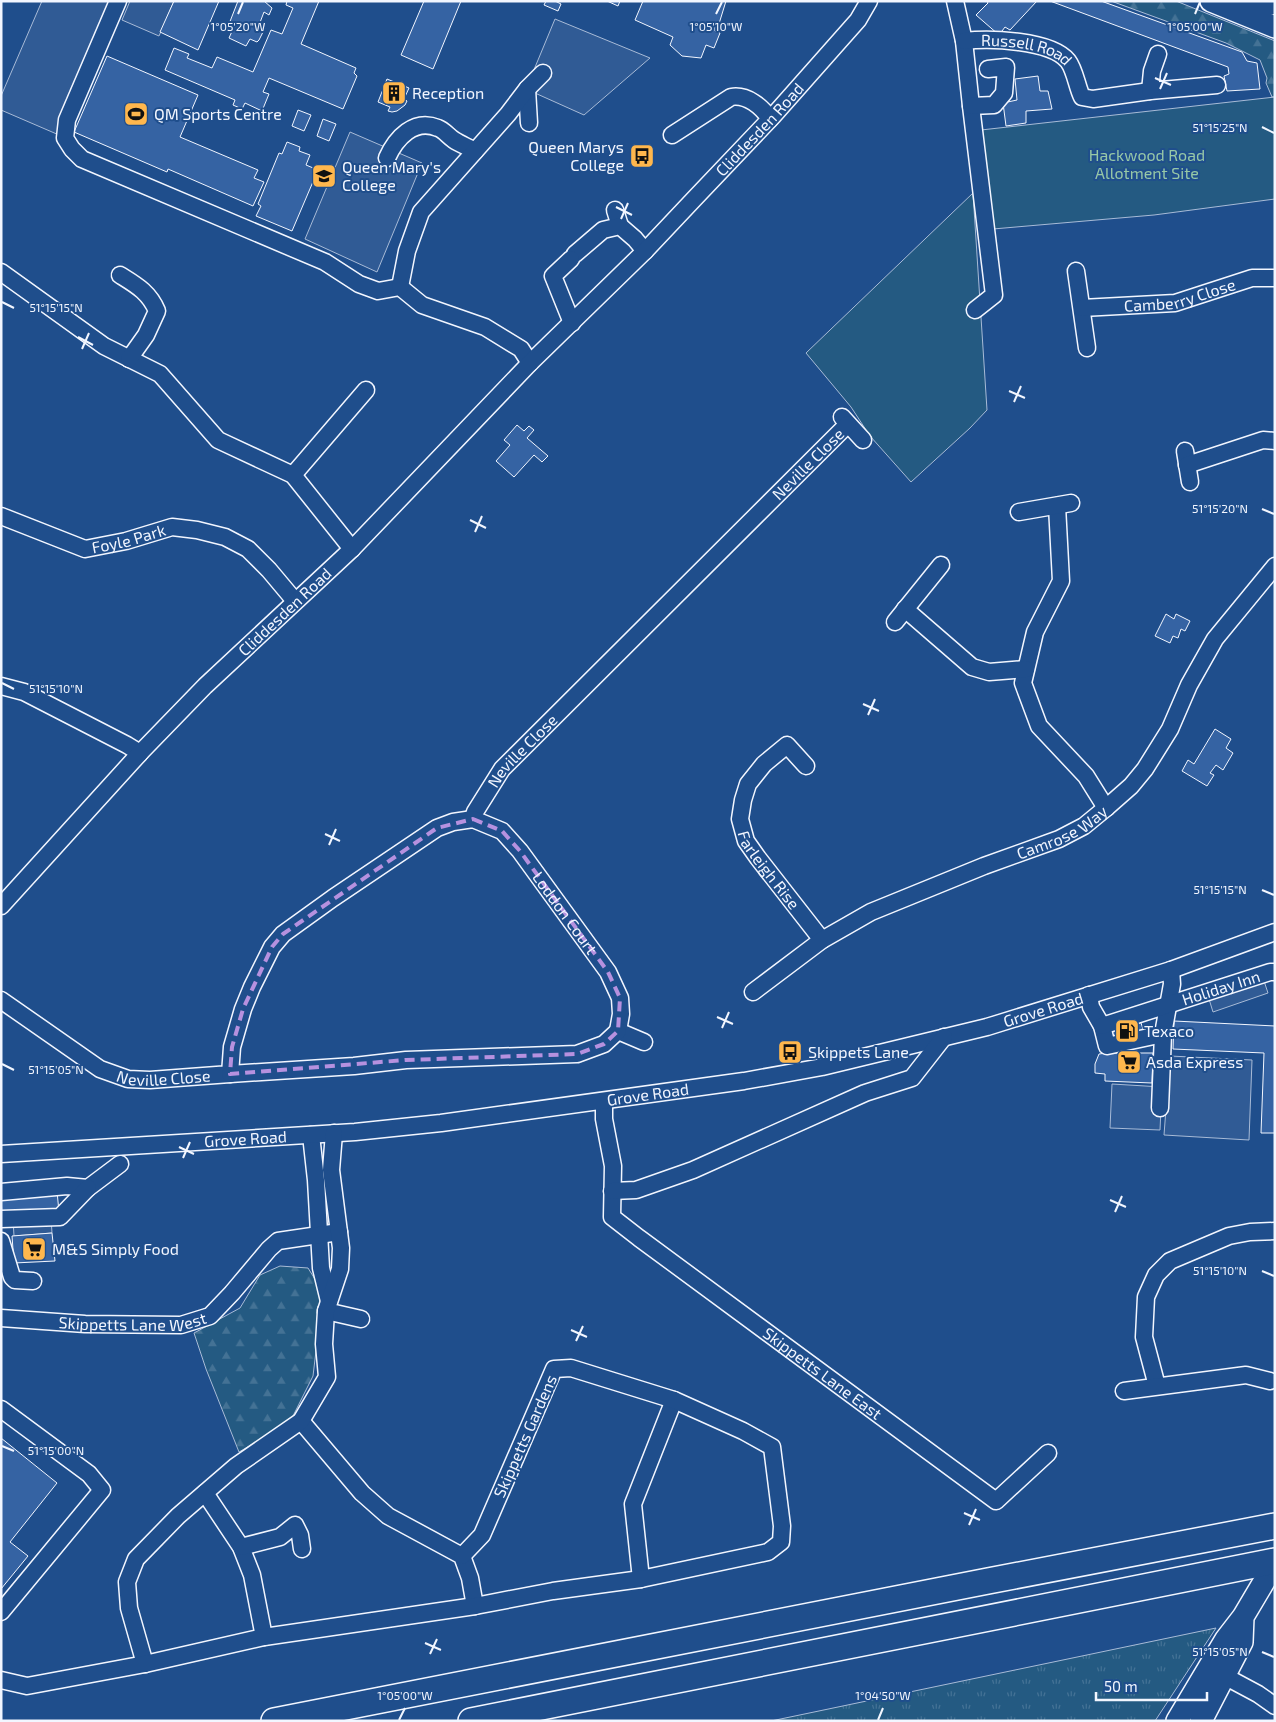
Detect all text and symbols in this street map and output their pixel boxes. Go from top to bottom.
text: 1°05'20"W [211,19,265,33]
text: 1°05'10"W [690,19,742,33]
text: 1°05'00"W [1167,19,1223,33]
street label: Russell Road [981,30,1077,69]
street label: Cliddesden Road [711,79,807,180]
building icon: Reception [381,80,407,106]
place label: Reception [412,83,484,102]
sports icon: QM Sports Centre [123,101,149,127]
place label: QM Sports Centre [154,104,282,124]
text: 51°15'25"N [1192,120,1248,134]
place label: Queen Marys College [528,137,624,174]
bus stop icon: Queen Marys College [629,143,655,169]
park label: Hackwood Road Allotment Site [1089,145,1205,182]
place label: Queen Mary's College [342,157,441,194]
school or university icon: Queen Mary's College [311,163,337,189]
street label: Camberry Close [1123,274,1238,315]
text: 51°15'15"N [29,300,83,314]
street label: Neville Close [768,424,847,503]
text: 51°15'20"N [1192,501,1248,515]
street label: Foyle Park [90,520,168,556]
street label: Cliddesden Road [234,563,335,659]
text: 51°15'10"N [29,681,83,695]
street label: Neville Close [483,710,561,791]
street label: Camrose Way [1014,801,1111,862]
street label: Farleigh Rise [735,829,804,913]
street label: Loddon Court [529,868,602,958]
text: 51°15'15"N [1193,882,1247,896]
street label: Holiday Inn [1179,966,1262,1009]
street label: Grove Road [1001,988,1085,1030]
fuel station icon: Texaco [1114,1018,1140,1044]
place label: Texaco [1144,1021,1194,1040]
bus stop icon: Skippets Lane [777,1039,803,1065]
place label: Skippets Lane [808,1042,909,1061]
supermarket icon: Asda Express [1116,1049,1142,1075]
place label: Asda Express [1146,1052,1243,1071]
text: 51°15'05"N [28,1062,84,1076]
street label: Neville Close [114,1066,211,1089]
street label: Grove Road [606,1079,690,1109]
street label: Grove Road [204,1126,287,1150]
supermarket icon: M&S Simply Food [21,1236,47,1262]
place label: M&S Simply Food [52,1239,179,1258]
text: 51°15'10"N [1193,1263,1247,1277]
street label: Skippetts Lane West [58,1308,208,1334]
street label: Skippetts Lane East [760,1323,886,1423]
street label: Skippetts Gardens [489,1371,560,1500]
text: 51°15'00"N [28,1443,84,1457]
text: 51°15'05"N [1192,1644,1248,1658]
scale bar [1096,1670,1207,1702]
text: 50 m [1104,1677,1138,1695]
text: 1°05'00"W [377,1688,433,1702]
text: 1°04'50"W [855,1688,911,1702]

